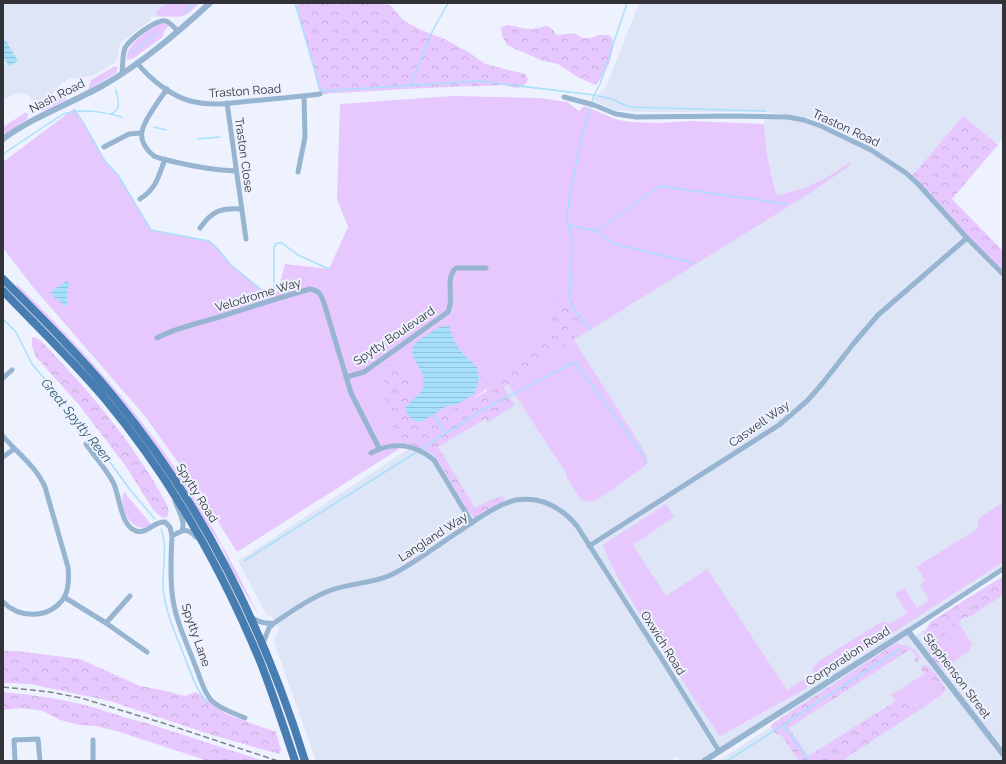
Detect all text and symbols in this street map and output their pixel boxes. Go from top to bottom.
street label: Nash Road [27,76,87,116]
street label: Traston Road [208,81,282,101]
street label: Traston Road [810,106,882,150]
street label: Traston Close [232,117,256,193]
street label: Velodrome Way [213,275,303,315]
street label: Spytty Boulevard [351,304,437,368]
water label: Great Spytty Reen [38,375,115,465]
street label: Caswell Way [726,398,792,450]
street label: Spytty Road [173,461,221,525]
street label: Langland Way [396,509,471,565]
street label: Spytty Lane [179,602,213,668]
street label: Oxwich Road [638,608,688,678]
street label: Corporation Road [803,624,893,688]
street label: Stephenson Street [920,631,994,721]

